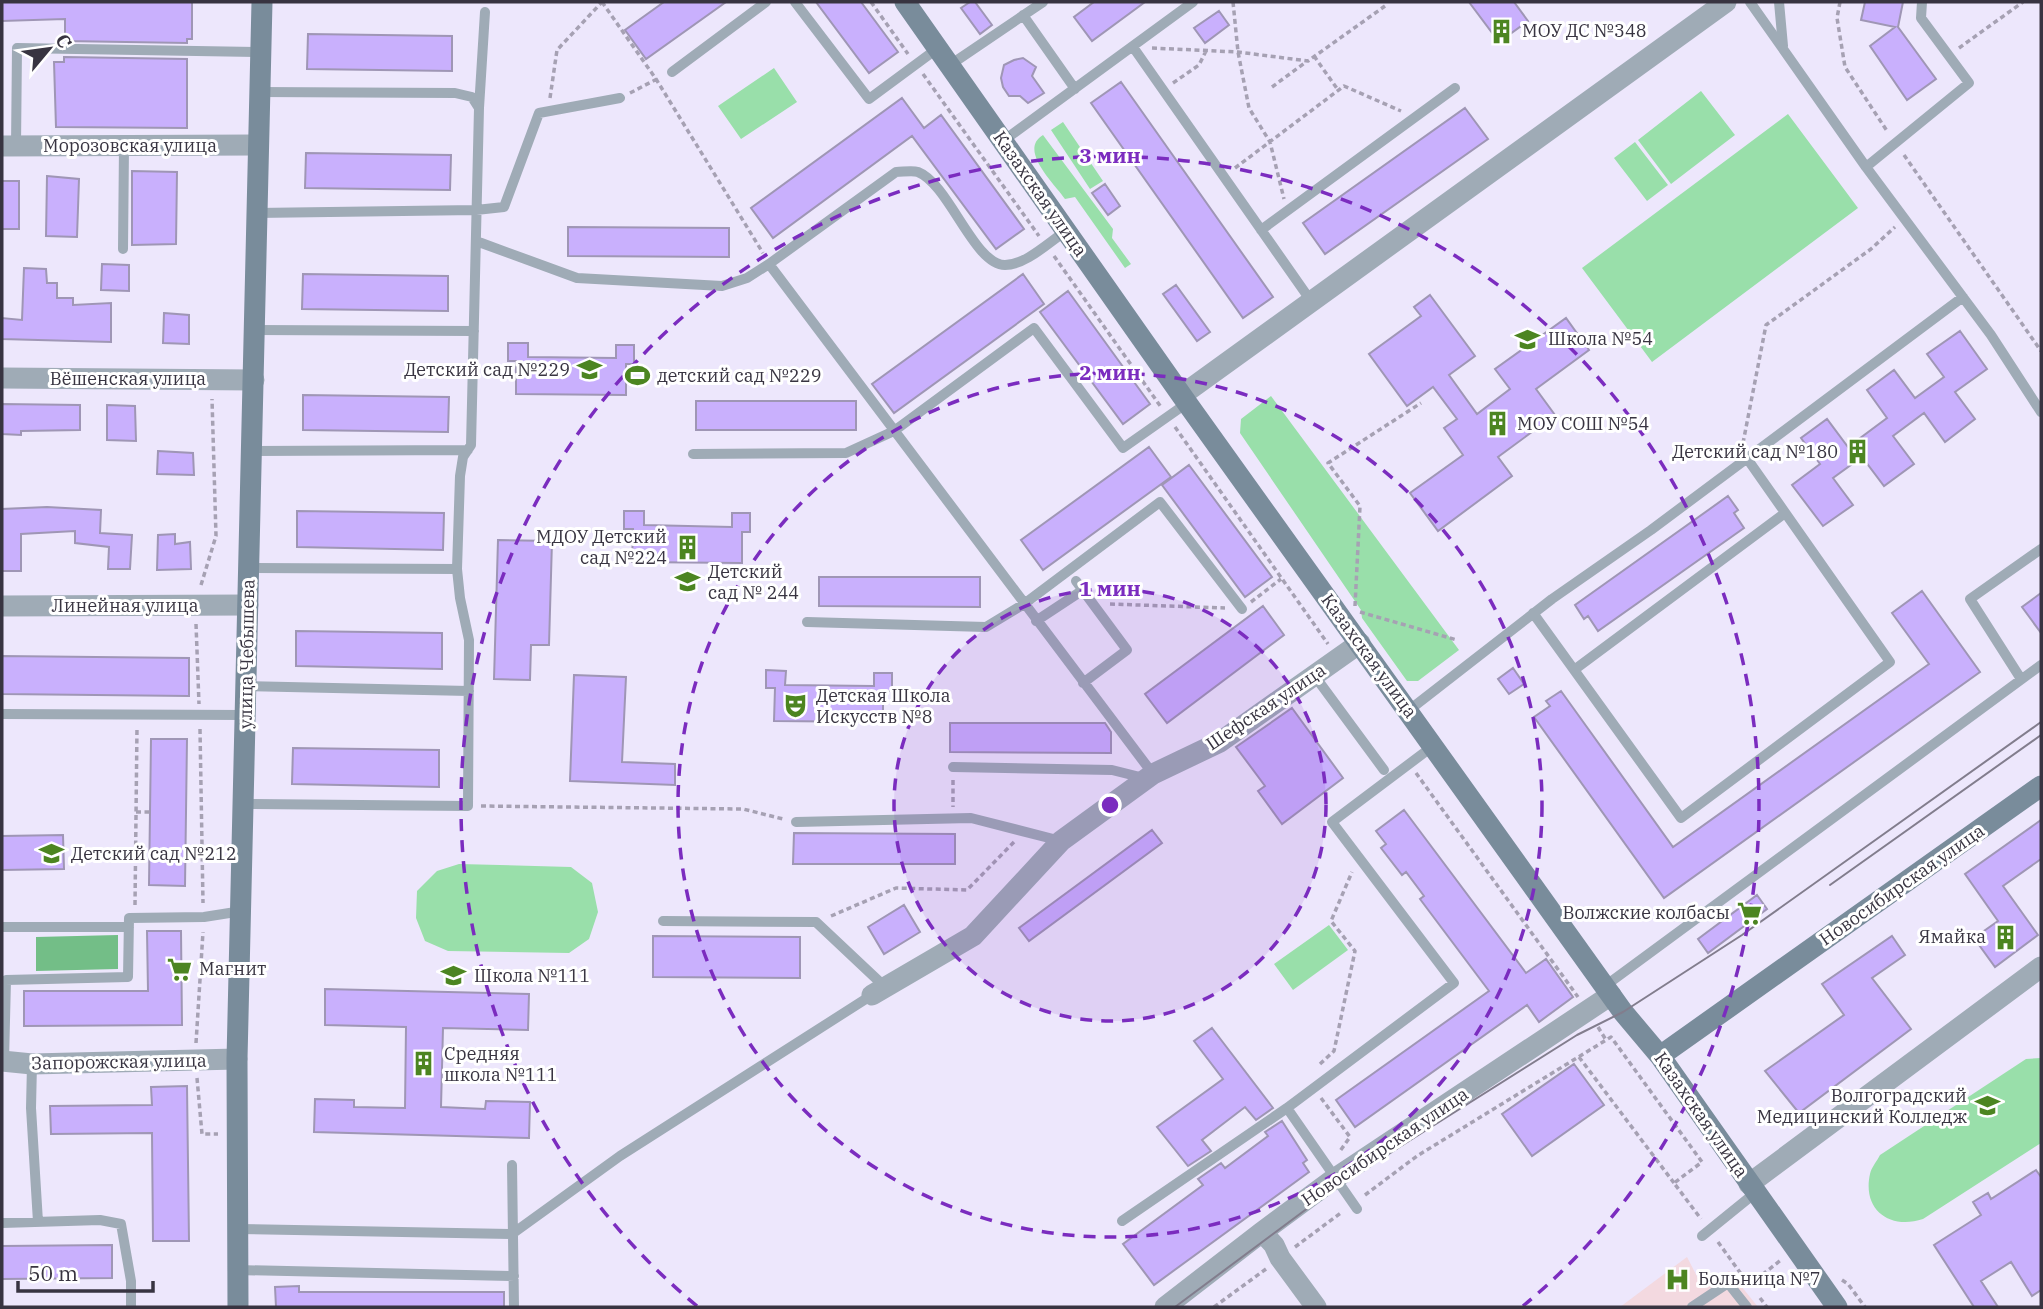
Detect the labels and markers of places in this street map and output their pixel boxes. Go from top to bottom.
building icon: МОУ ДС №348 [1488,17,1516,45]
place label: МОУ ДС №348 [1522,19,1647,42]
school or university icon: Школа №54 [1514,325,1542,353]
place label: Школа №54 [1548,327,1653,350]
school or university icon: Детский сад №229 [576,356,604,384]
place label: Детский сад №229 [404,358,570,381]
sports icon: детский сад №229 [623,362,651,390]
place label: детский сад №229 [657,364,821,387]
building icon: МОУ СОШ №54 [1483,410,1511,438]
place label: МОУ СОШ №54 [1517,412,1649,435]
building icon: Детский сад №180 [1844,438,1872,466]
place label: Детский сад №180 [1672,440,1838,463]
place label: МДОУ Детский сад №224 [536,525,667,569]
building icon: МДОУ Детский сад №224 [673,533,701,561]
place label: Детский сад № 244 [708,560,799,604]
school or university icon: Детский сад № 244 [674,568,702,596]
place label: Детская Школа Искусств №8 [816,684,951,728]
theatre icon: Детская Школа Искусств №8 [782,692,810,720]
centre of rings [1098,793,1122,817]
school or university icon: Детский сад №212 [37,840,65,868]
place label: Детский сад №212 [71,842,237,865]
supermarket icon: Волжские колбасы [1736,899,1764,927]
place label: Волжские колбасы [1562,901,1730,924]
building icon: Ямайка [1992,923,2020,951]
place label: Ямайка [1918,925,1986,948]
supermarket icon: Магнит [165,955,193,983]
place label: Магнит [199,957,266,980]
school or university icon: Школа №111 [440,962,468,990]
place label: Школа №111 [474,964,590,987]
place label: Средняя школа №111 [444,1042,558,1086]
building icon: Средняя школа №111 [410,1050,438,1078]
place label: Волгоградский Медицинский Колледж [1757,1084,1968,1128]
school or university icon: Волгоградский Медицинский Колледж [1973,1092,2001,1120]
hospital icon: Больница №7 [1664,1265,1692,1293]
place label: Больница №7 [1698,1267,1821,1290]

